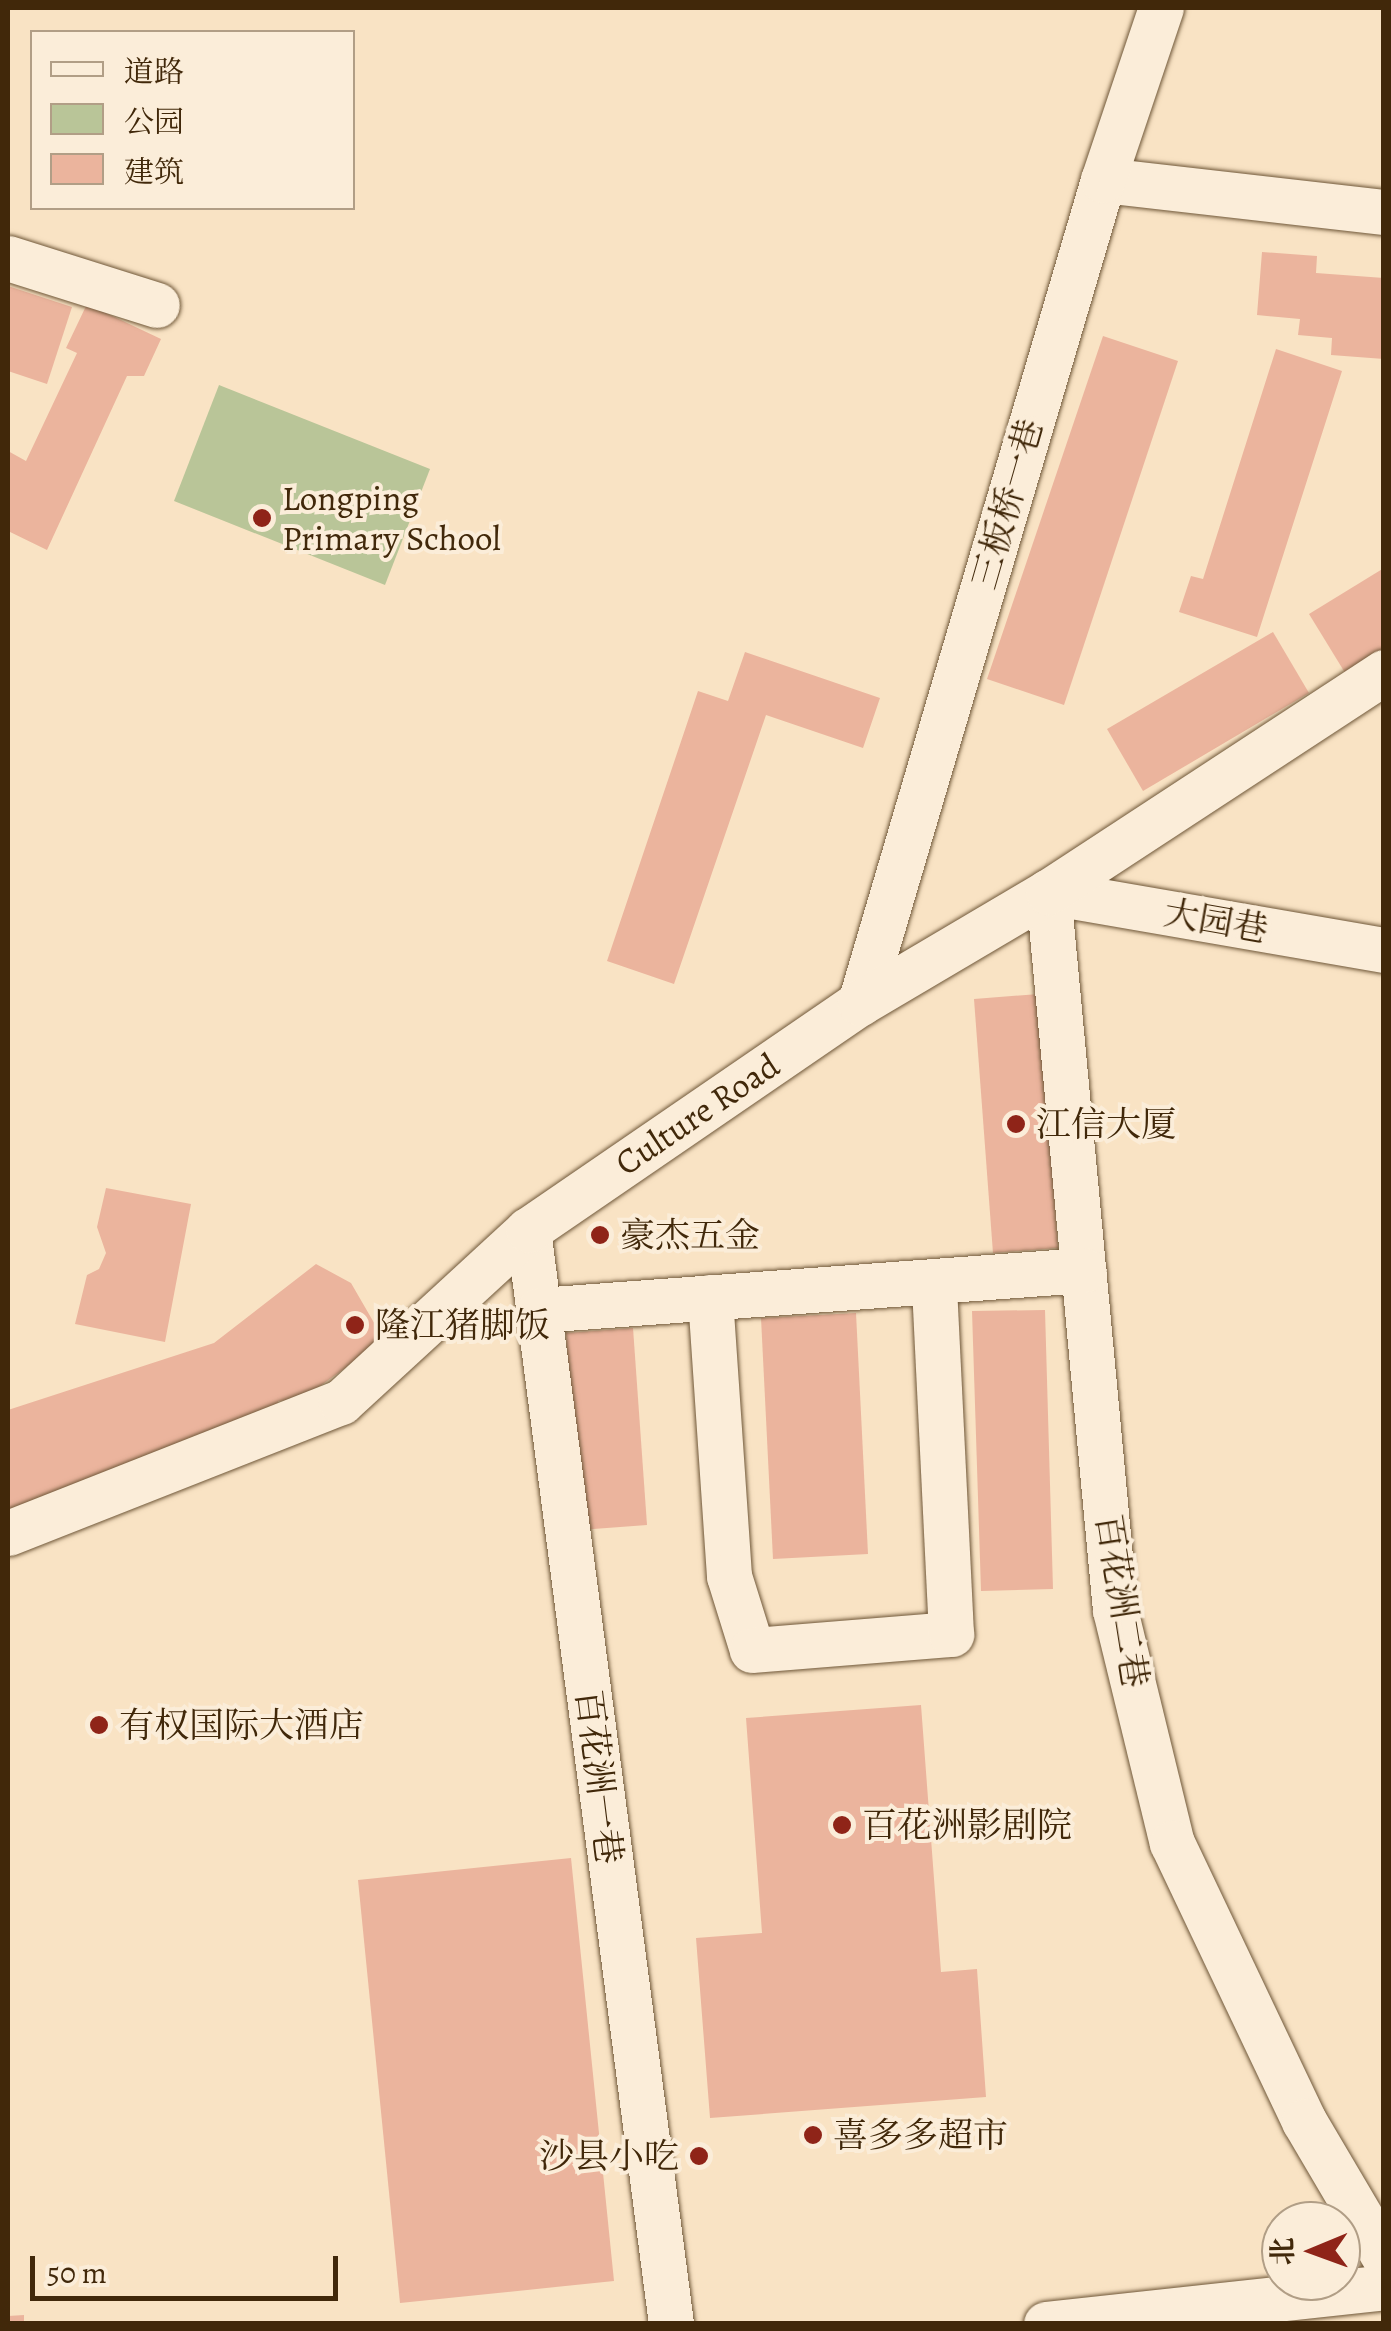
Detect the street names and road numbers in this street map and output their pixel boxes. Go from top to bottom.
street label: 三板桥一巷 [963,414,1051,594]
street label: 大园巷 [1161,891,1271,951]
street label: Culture Road [607,1044,787,1184]
street label: 百花洲二巷 [1088,1511,1156,1691]
street label: 百花洲一巷 [567,1688,631,1866]

